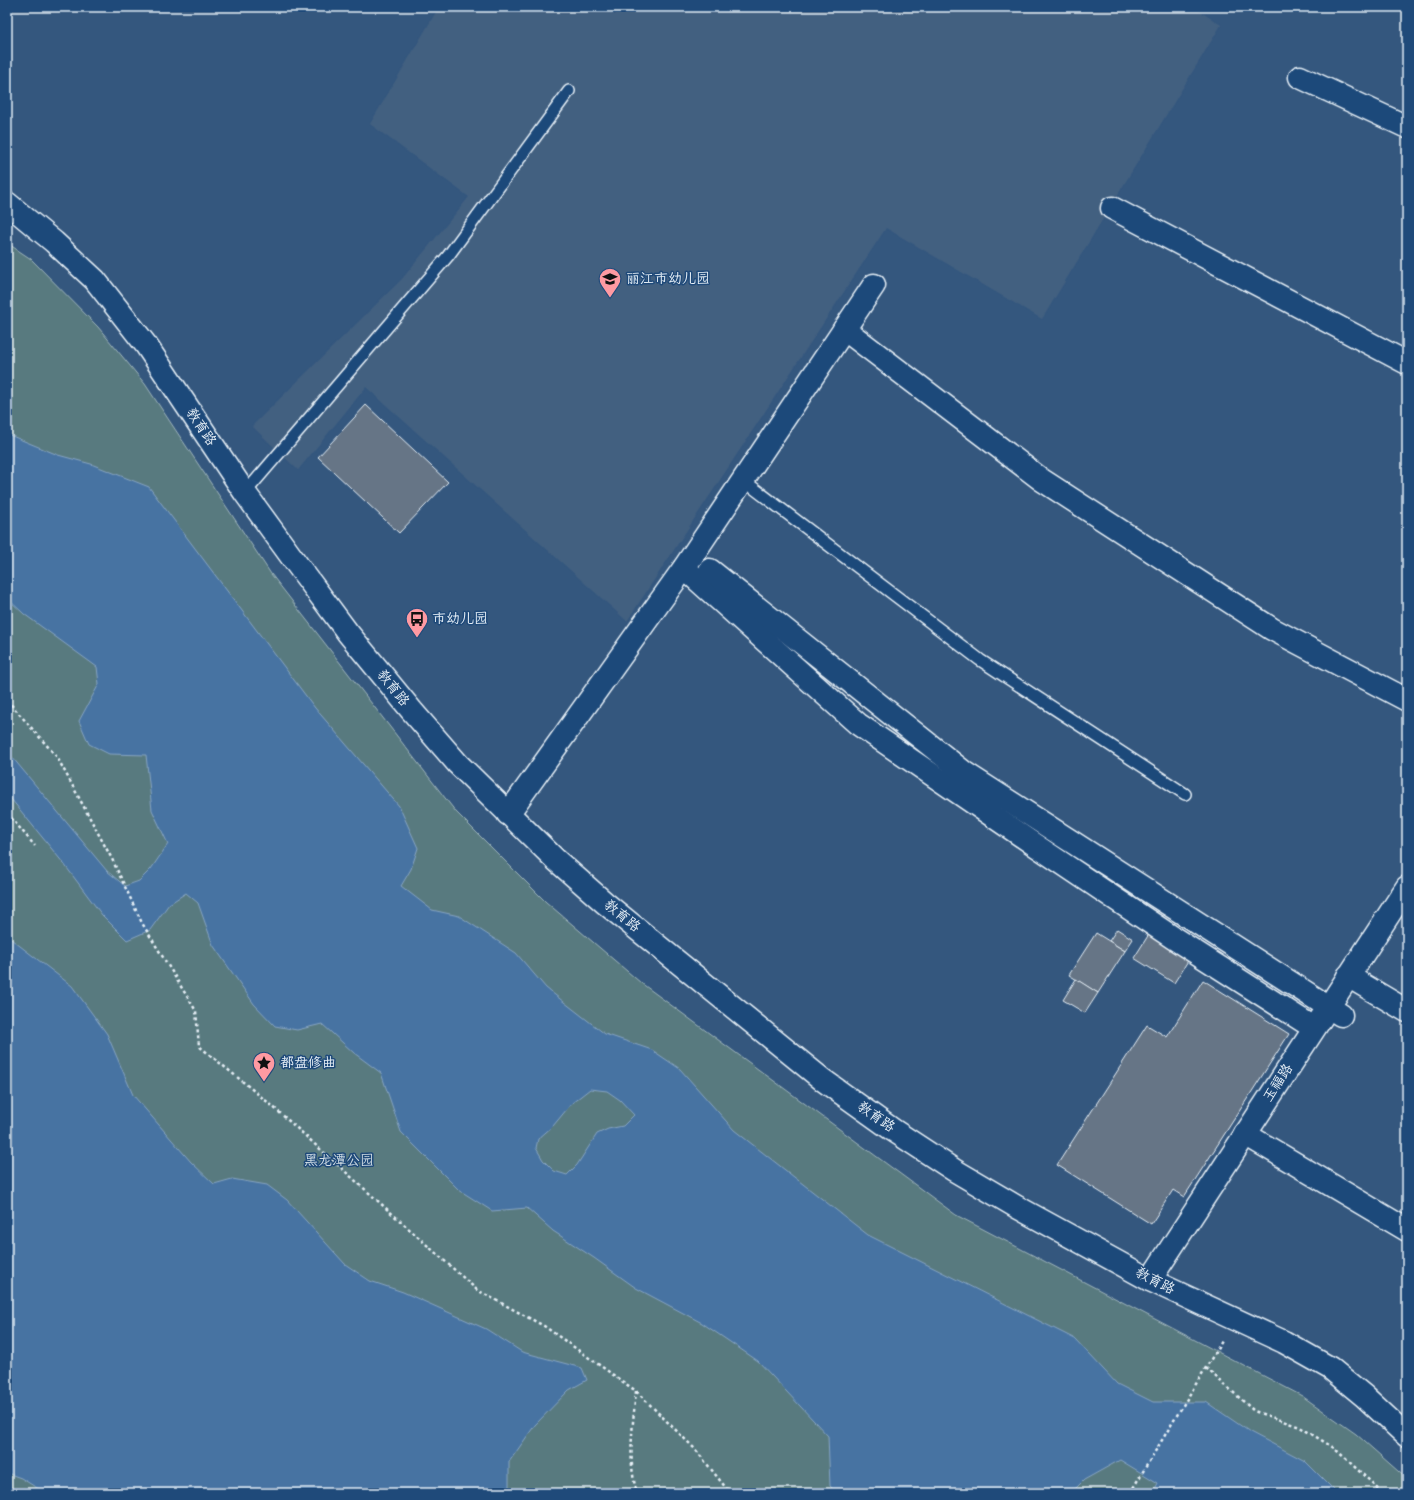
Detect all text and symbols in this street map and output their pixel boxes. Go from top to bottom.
school or university icon: 丽江市幼儿园 [597,266,623,299]
place label: 丽江市幼儿园 [626,269,710,289]
street label: 教育路 [181,404,221,450]
bus stop icon: 市幼儿园 [404,606,430,639]
place label: 市幼儿园 [432,609,488,629]
street label: 教育路 [372,665,414,711]
street label: 教育路 [599,895,645,937]
place icon: 都盘修曲 [251,1050,277,1083]
place label: 都盘修曲 [280,1053,336,1073]
street label: 玉福路 [1258,1060,1298,1106]
street label: 教育路 [853,1097,899,1137]
park label: 黑龙潭公园 [304,1151,374,1171]
street label: 教育路 [1132,1263,1178,1299]

